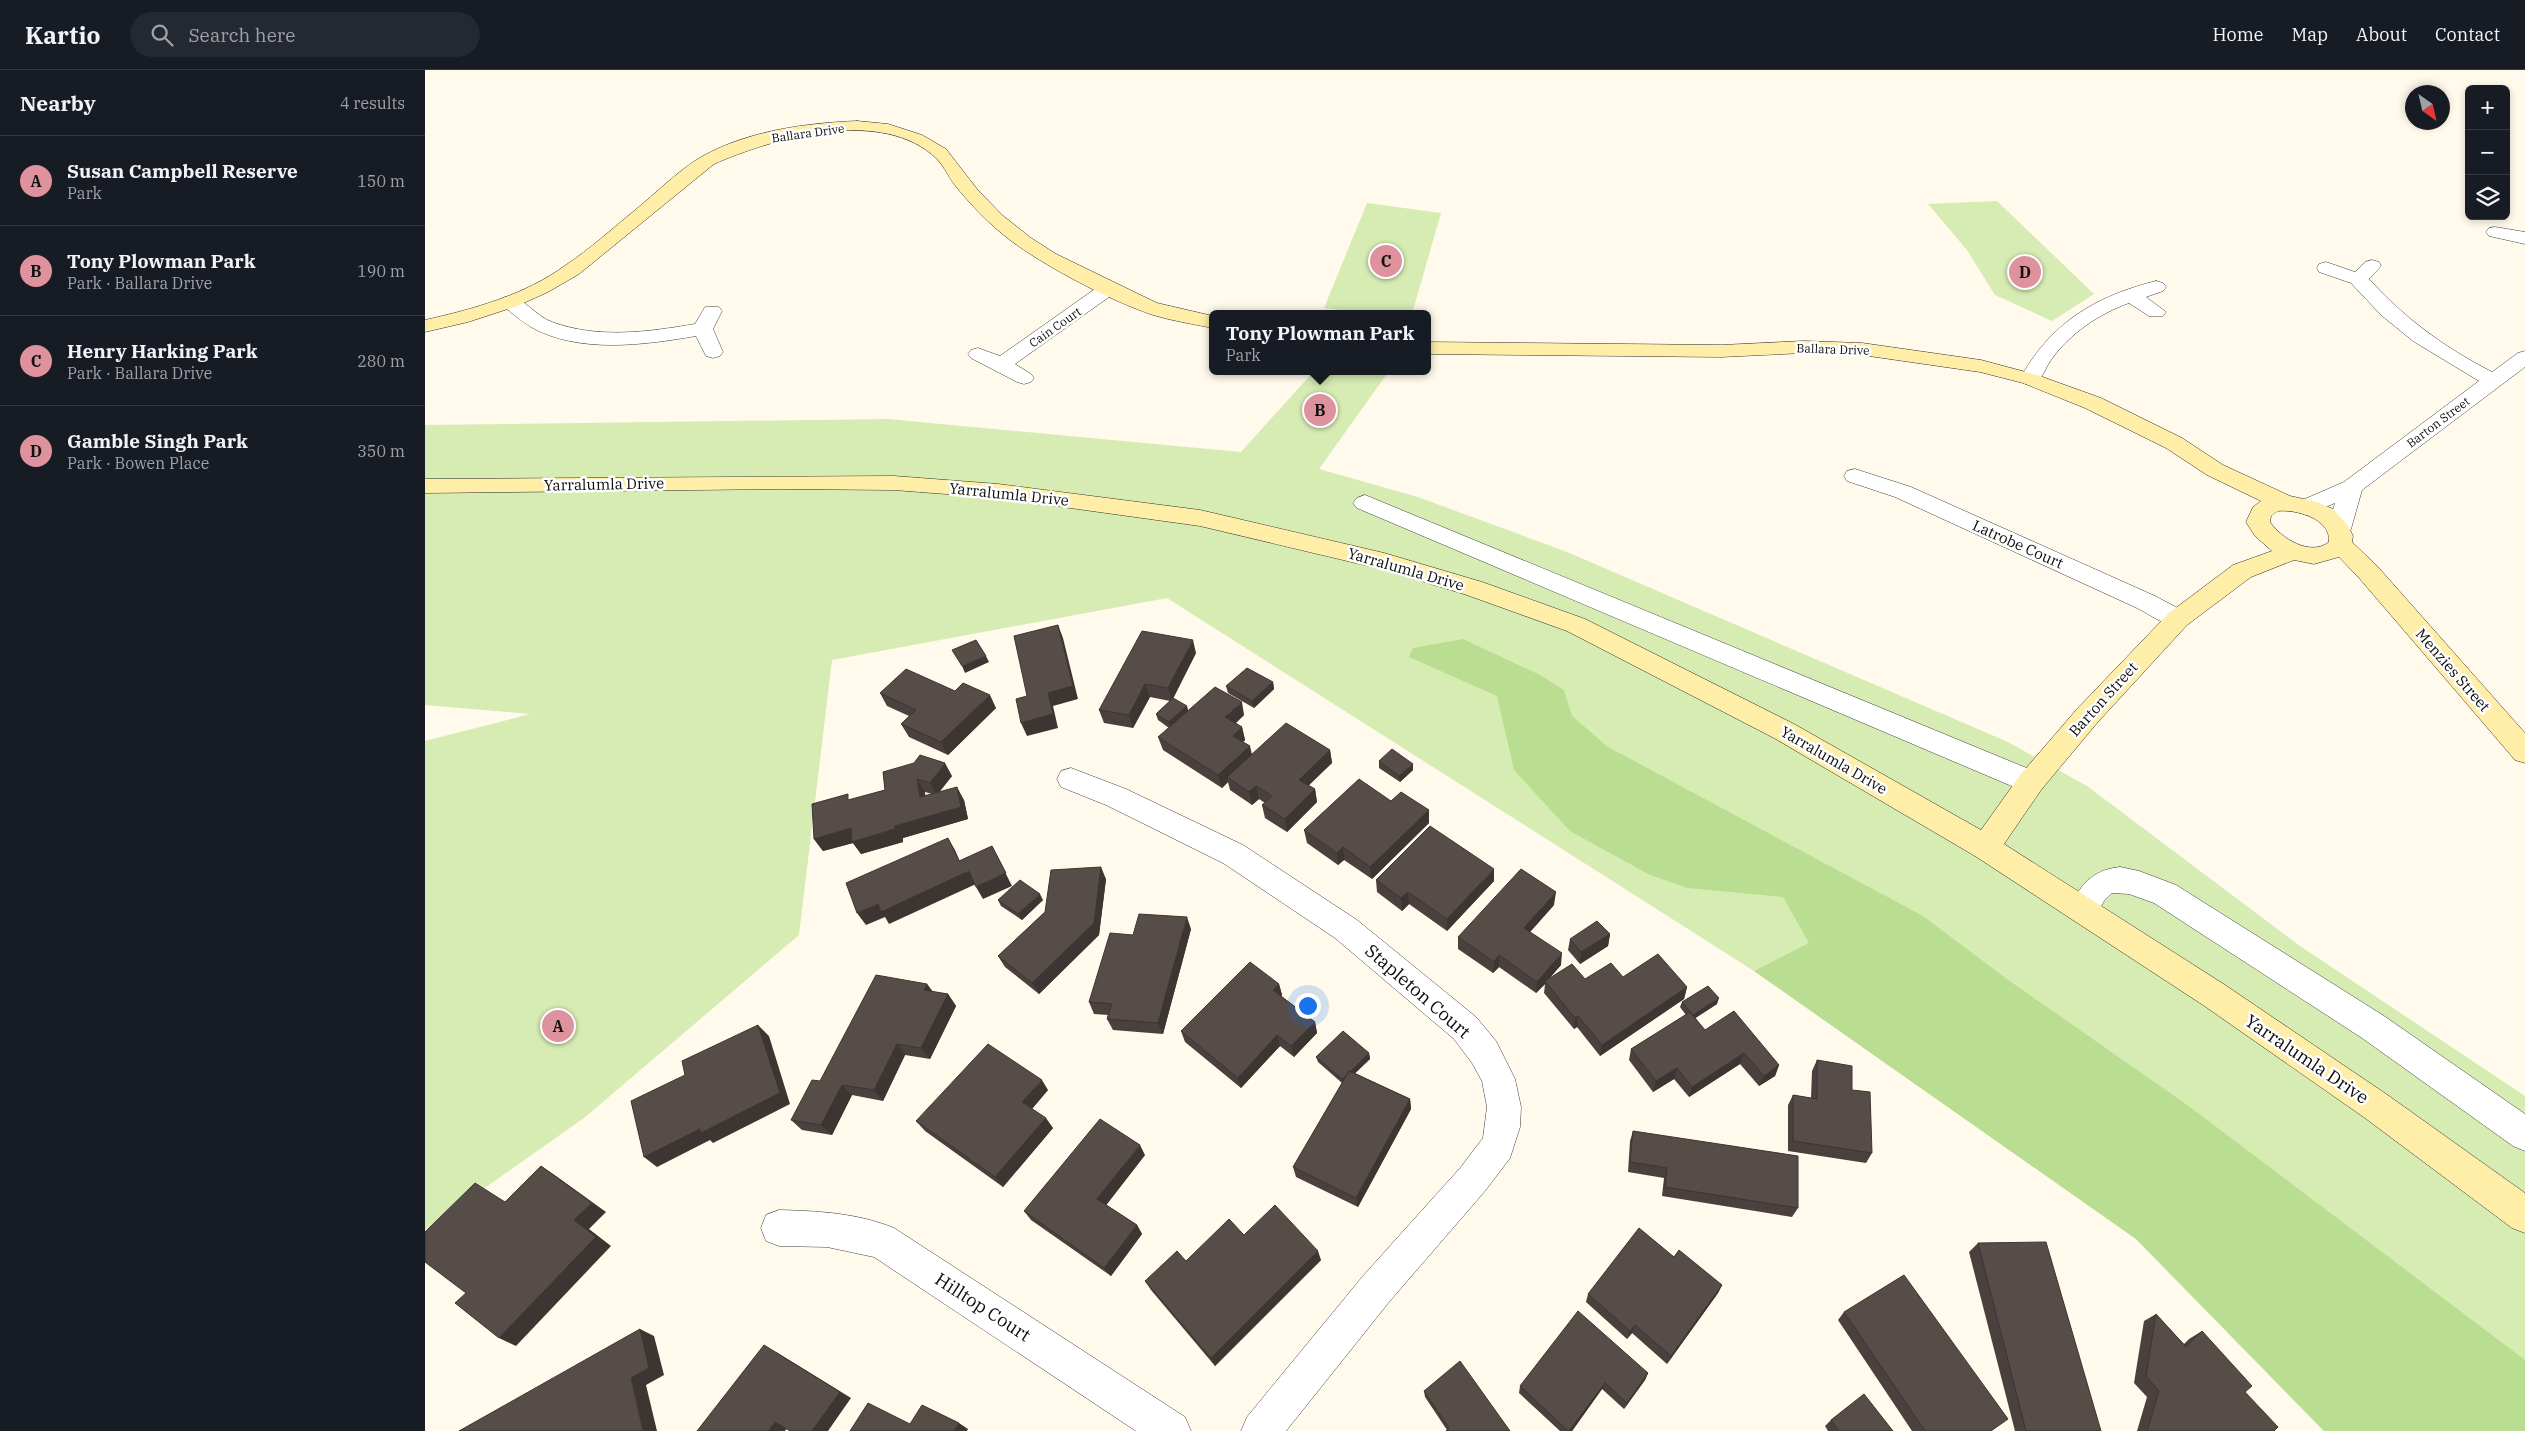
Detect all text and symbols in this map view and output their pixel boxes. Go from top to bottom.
search box [130,12,480,57]
text: Kartio [25,19,100,51]
icon: search [148,21,176,49]
text: Search here [188,23,295,47]
text: Home [2212,23,2264,46]
text: Map [2292,23,2328,46]
text: About [2356,23,2407,46]
text: Contact [2435,23,2500,46]
north arrow [2405,85,2450,130]
map controls [2465,85,2510,220]
button: + [2465,85,2510,130]
text: Nearby [20,89,96,117]
text: 4 results [340,93,405,113]
street label: Ballara Drive [771,120,845,146]
button: − [2465,130,2510,175]
text: Susan Campbell Reserve [67,159,298,183]
text: A [30,171,42,191]
text: 150 m [357,171,405,191]
button: layers [2465,175,2510,220]
text: Park [67,183,102,203]
pin: C [1370,242,1402,280]
text: Tony Plowman Park [67,249,256,273]
pin: D [2009,253,2041,291]
text: B [30,261,42,281]
text: 190 m [357,261,405,281]
text: Park · Ballara Drive [67,273,212,293]
street label: Cain Court [1026,304,1084,350]
popup [1209,310,1431,375]
text: Tony Plowman Park [1226,321,1414,345]
text: Henry Harking Park [67,339,257,363]
street label: Ballara Drive [1796,340,1870,358]
text: Park [1226,345,1261,365]
text: C [31,351,41,371]
text: 280 m [357,351,405,371]
text: Park · Ballara Drive [67,363,212,383]
pin: B [1304,391,1336,429]
street label: Barton Street [2403,393,2473,451]
text: Gamble Singh Park [67,429,248,453]
text: D [30,441,42,461]
text: 350 m [357,441,405,461]
text: Park · Bowen Place [67,453,209,473]
street label: Yarralumla Drive [544,473,664,495]
street label: Yarralumla Drive [948,478,1070,510]
street label: Latrobe Court [1970,516,2066,572]
street label: Yarralumla Drive [1346,543,1466,595]
street label: Menzies Street [2412,625,2494,715]
street label: Barton Street [2064,658,2142,740]
street label: Yarralumla Drive [1777,722,1891,798]
street label: Stapleton Court [1361,939,1475,1043]
your location [1295,993,1321,1019]
pin: A [542,1007,574,1045]
street label: Yarralumla Drive [2241,1009,2373,1109]
street label: Hilltop Court [931,1267,1035,1347]

